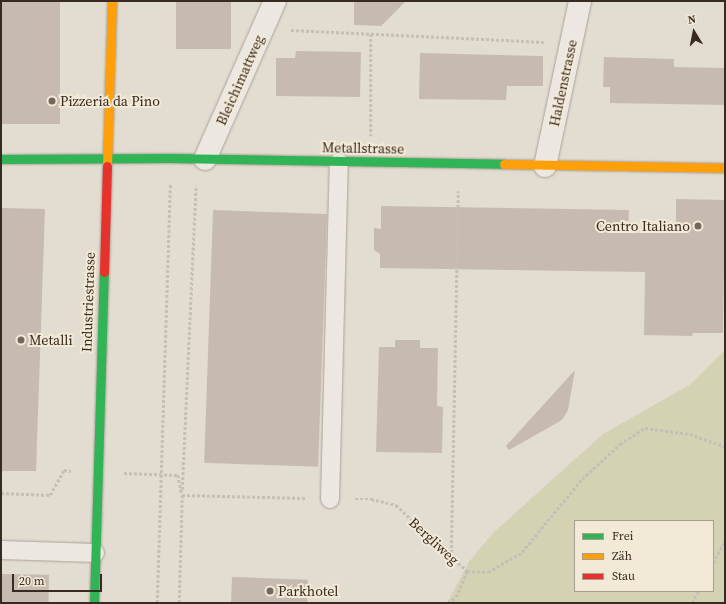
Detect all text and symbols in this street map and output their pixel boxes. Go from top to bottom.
north arrow [674,12,714,52]
text: N [687,12,697,28]
street label: Bleichimattweg [213,32,267,128]
street label: Haldenstrasse [546,38,580,128]
place label: Pizzeria da Pino [60,93,160,109]
marker: Pizzeria da Pino [47,96,57,106]
street label: Metallstrasse [322,139,404,157]
place label: Centro Italiano [596,218,690,234]
marker: Centro Italiano [693,221,703,231]
street label: Industriestrasse [78,252,98,352]
place label: Metalli [29,332,73,348]
marker: Metalli [16,335,26,345]
street label: Bergliweg [406,514,462,568]
legend [574,520,714,592]
text: Frei [612,528,633,544]
text: Zäh [612,548,632,564]
scale bar [14,566,104,592]
text: Stau [612,568,635,584]
text: 20 m [19,573,45,589]
place label: Parkhotel [278,583,338,599]
marker: Parkhotel [265,586,275,596]

